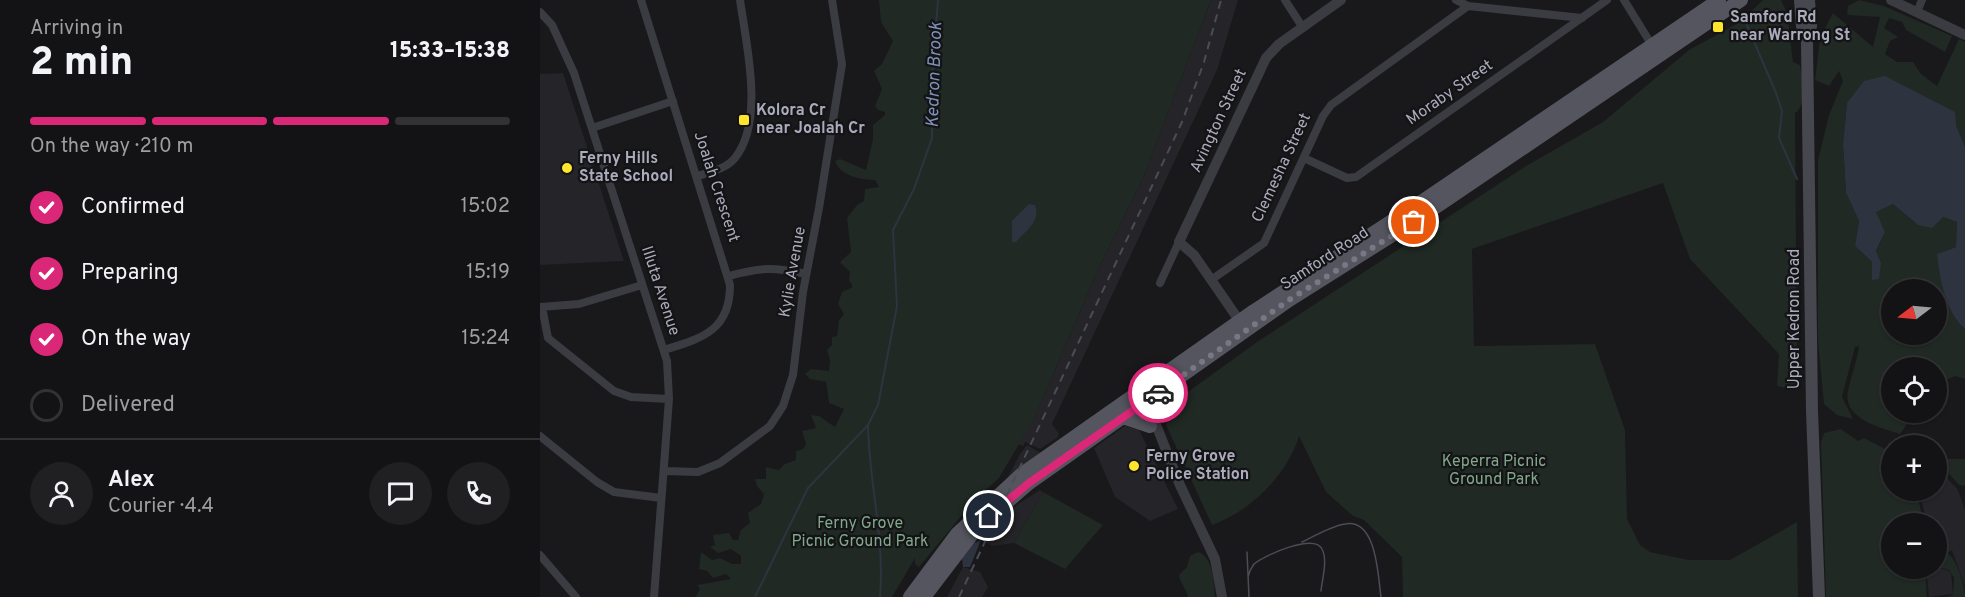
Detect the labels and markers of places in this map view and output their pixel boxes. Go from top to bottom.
place label: Samford Rd near Warrong St [1730,8,1850,46]
marker: Samford Rd near Warrong St [1711,20,1725,34]
place label: Kolora Cr near Joalah Cr [756,101,865,139]
marker: Kolora Cr near Joalah Cr [737,113,751,127]
place label: Ferny Hills State School [579,149,673,187]
marker: Ferny Hills State School [560,161,574,175]
pin [1388,196,1439,247]
place label: Ferny Grove Police Station [1146,447,1249,485]
marker: Ferny Grove Police Station [1127,459,1141,473]
pin [963,490,1014,541]

